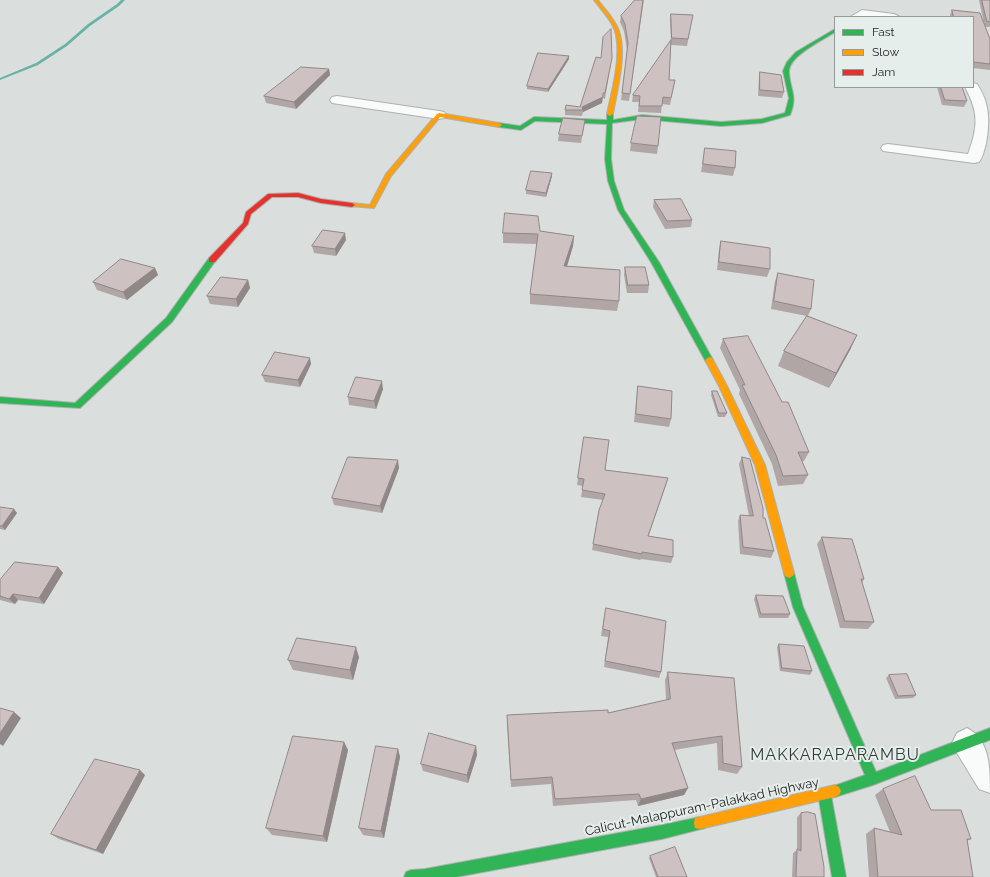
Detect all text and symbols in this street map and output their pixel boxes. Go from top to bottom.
legend [834,16,974,88]
text: Fast [872,25,895,39]
text: Slow [872,45,899,59]
text: Jam [872,65,895,79]
district label: MAKKARAPARAMBU [750,745,920,765]
street label: Calicut-Malappuram-Palakkad Highway [583,775,821,839]

